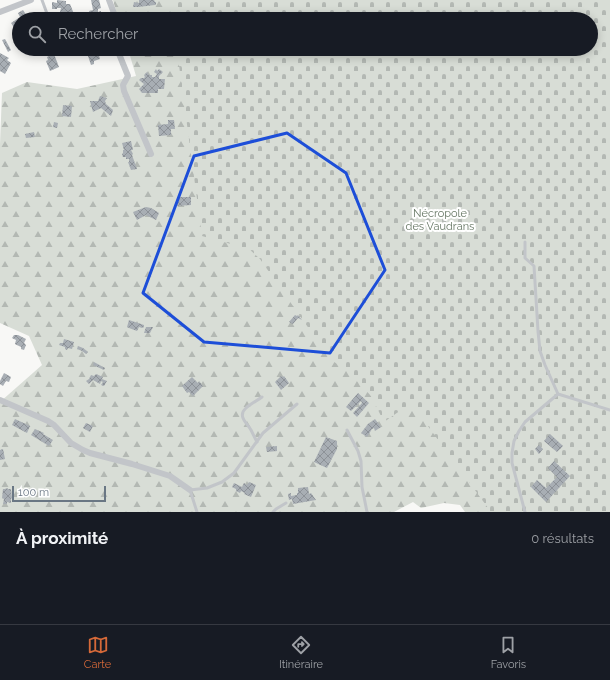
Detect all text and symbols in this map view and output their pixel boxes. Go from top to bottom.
search box [12,12,598,56]
icon: search [26,23,48,45]
text: Rechercher [58,25,138,43]
park label: Nécropole des Vaudrans [406,207,474,233]
scale bar [12,484,106,503]
text: 100 m [18,486,49,499]
text: À proximité [16,528,108,548]
text: 0 résultats [531,531,594,546]
tab: Carte [84,634,111,671]
tab: Itinéraire [279,634,323,671]
tab: Favoris [491,634,526,671]

